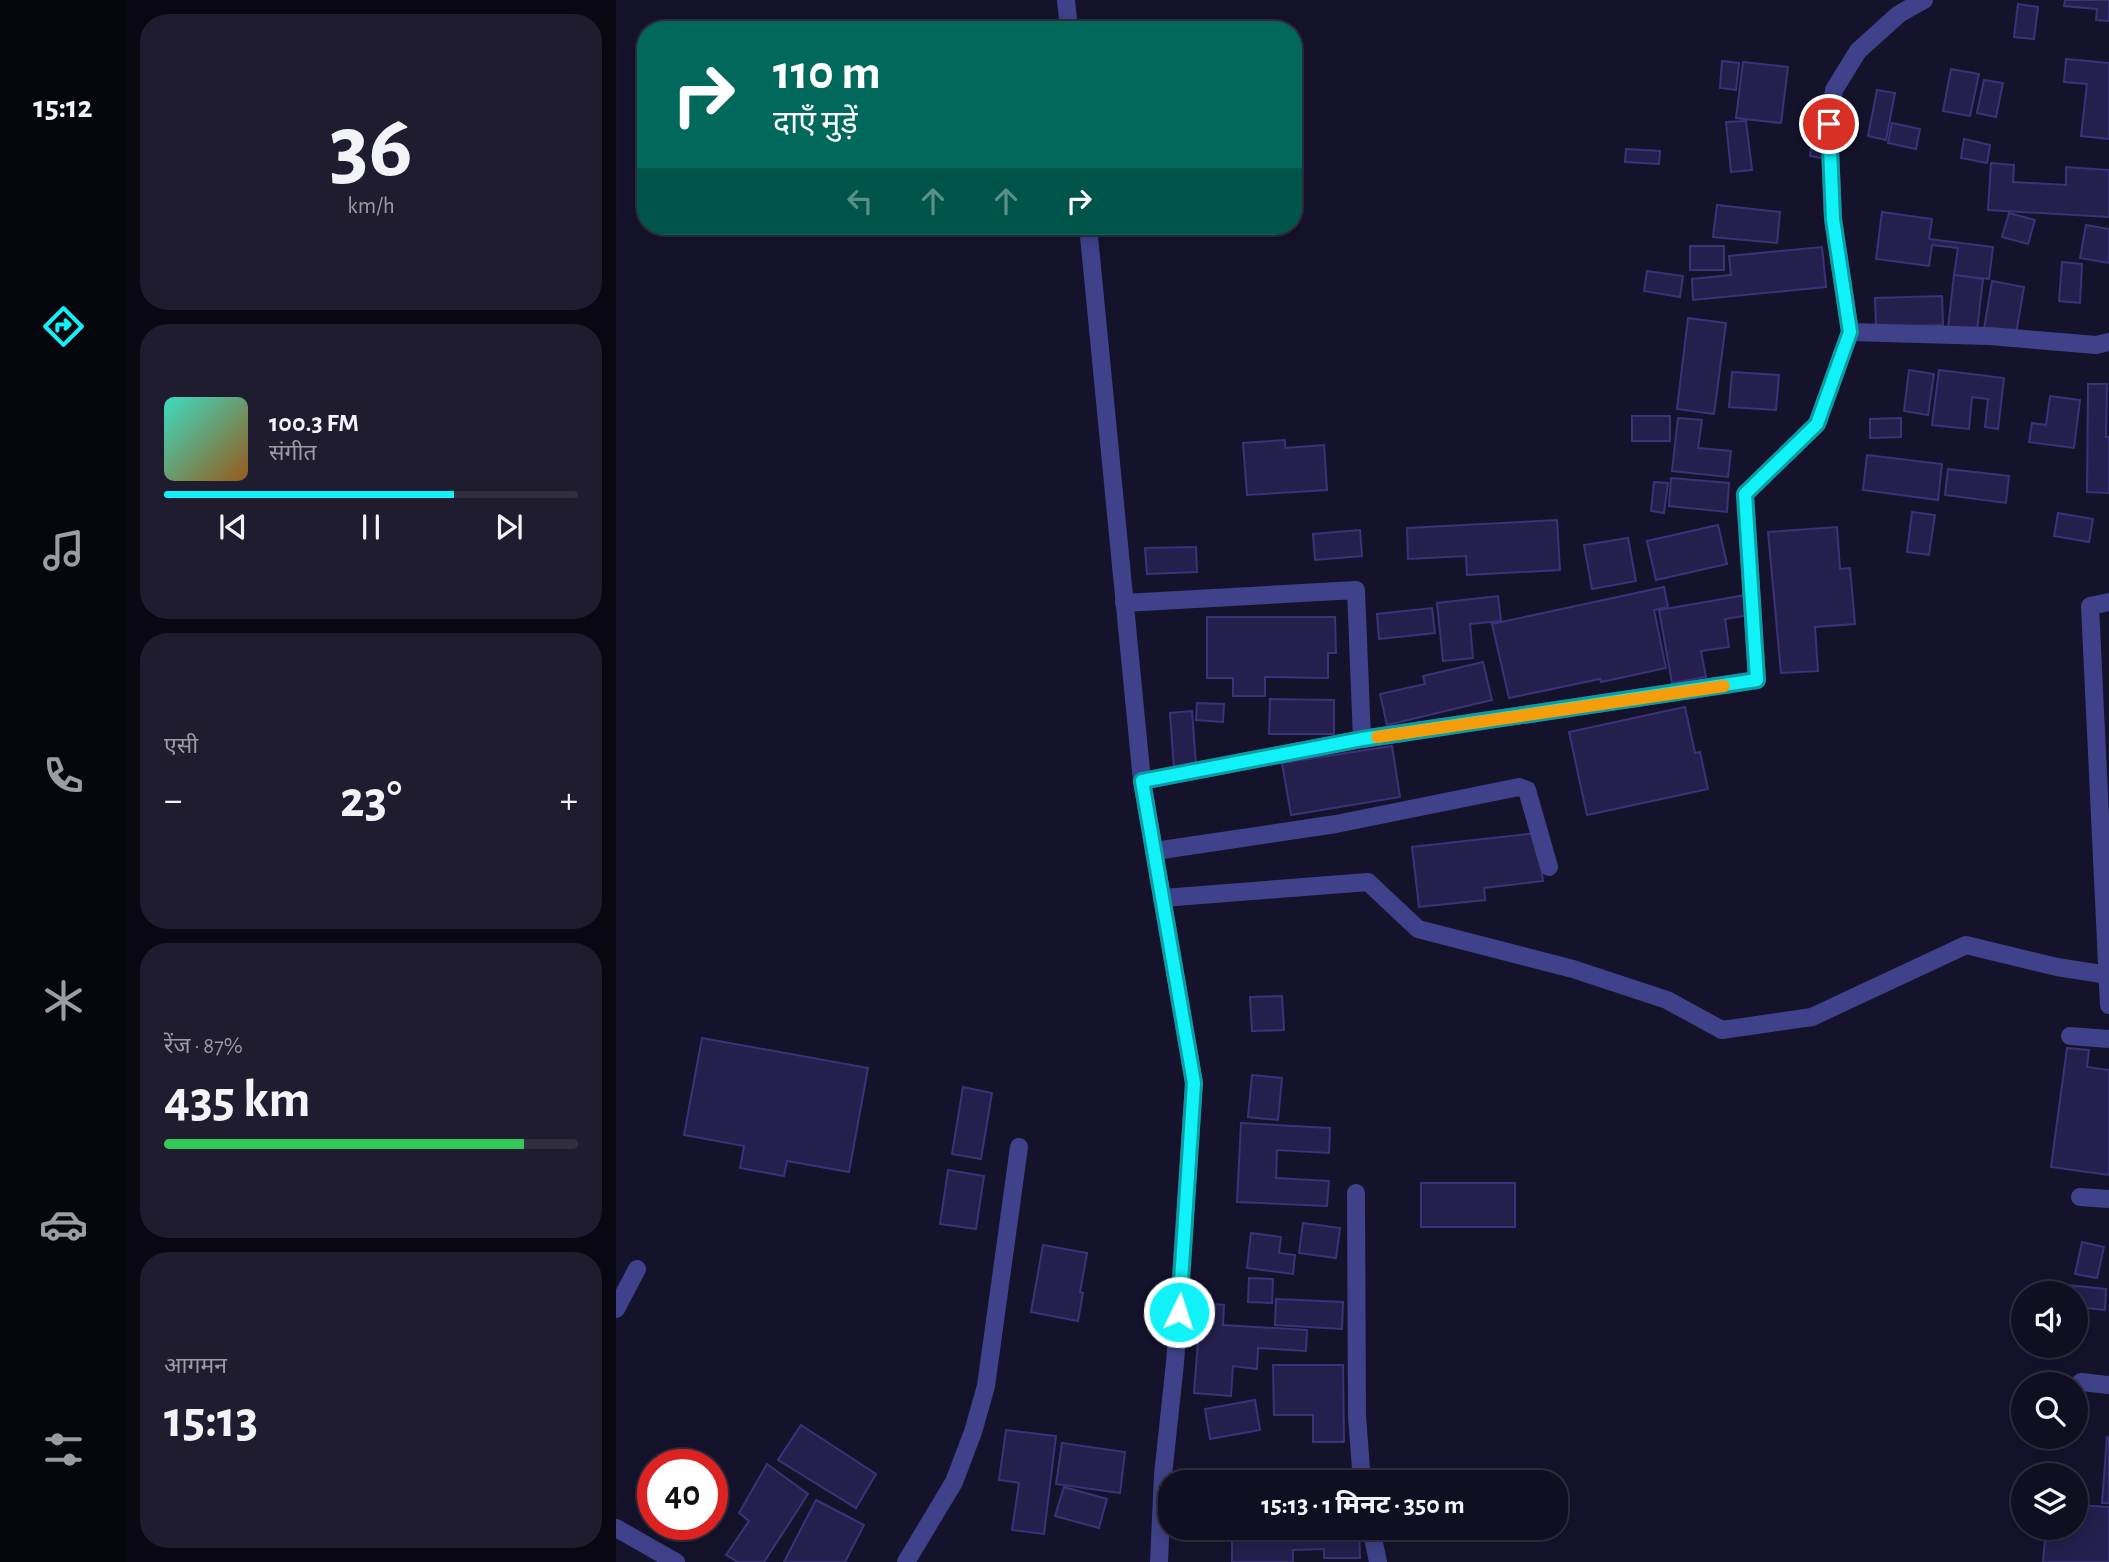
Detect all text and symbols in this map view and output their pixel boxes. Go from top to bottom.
icon: right [658,49,749,140]
text: 110 m [773,49,881,98]
text: 15:12 [33,91,93,123]
pin [1799,94,1859,154]
text: 36 [329,102,413,193]
icon: arrive [1810,105,1848,143]
text: दाएँ मुड़ें [773,107,858,139]
icon: left [841,182,879,220]
icon: ahead [914,182,952,220]
icon: ahead [987,182,1025,220]
icon: right [1060,182,1098,220]
text: km/h [347,195,395,218]
icon: directions [39,302,88,351]
text: 100.3 FM [269,410,359,436]
text: संगीत [269,442,317,465]
icon: previous [214,508,252,546]
icon: pause [352,508,390,546]
icon: next [490,508,528,546]
icon: music [39,526,88,575]
text: एसी [164,735,198,758]
icon: phone [39,751,88,800]
text: 23° [340,774,402,826]
text: − [164,782,182,820]
text: + [560,782,578,820]
icon: climate [39,976,88,1025]
text: रेंज · 87% [164,1035,243,1058]
text: 435 km [164,1074,311,1126]
icon: car [39,1200,88,1249]
position arrow [1142,1275,1216,1349]
map controls [2011,1281,2088,1540]
button: sound [2011,1281,2088,1358]
text: आगमन [164,1355,227,1378]
button: search [2011,1372,2088,1449]
text: 15:13 [164,1394,258,1446]
icon: filters [39,1425,88,1474]
speed limit sign: 40 [637,1449,728,1540]
button: layers [2011,1463,2088,1540]
text: 15:13 · 1 मिनट · 350 m [1261,1492,1465,1518]

